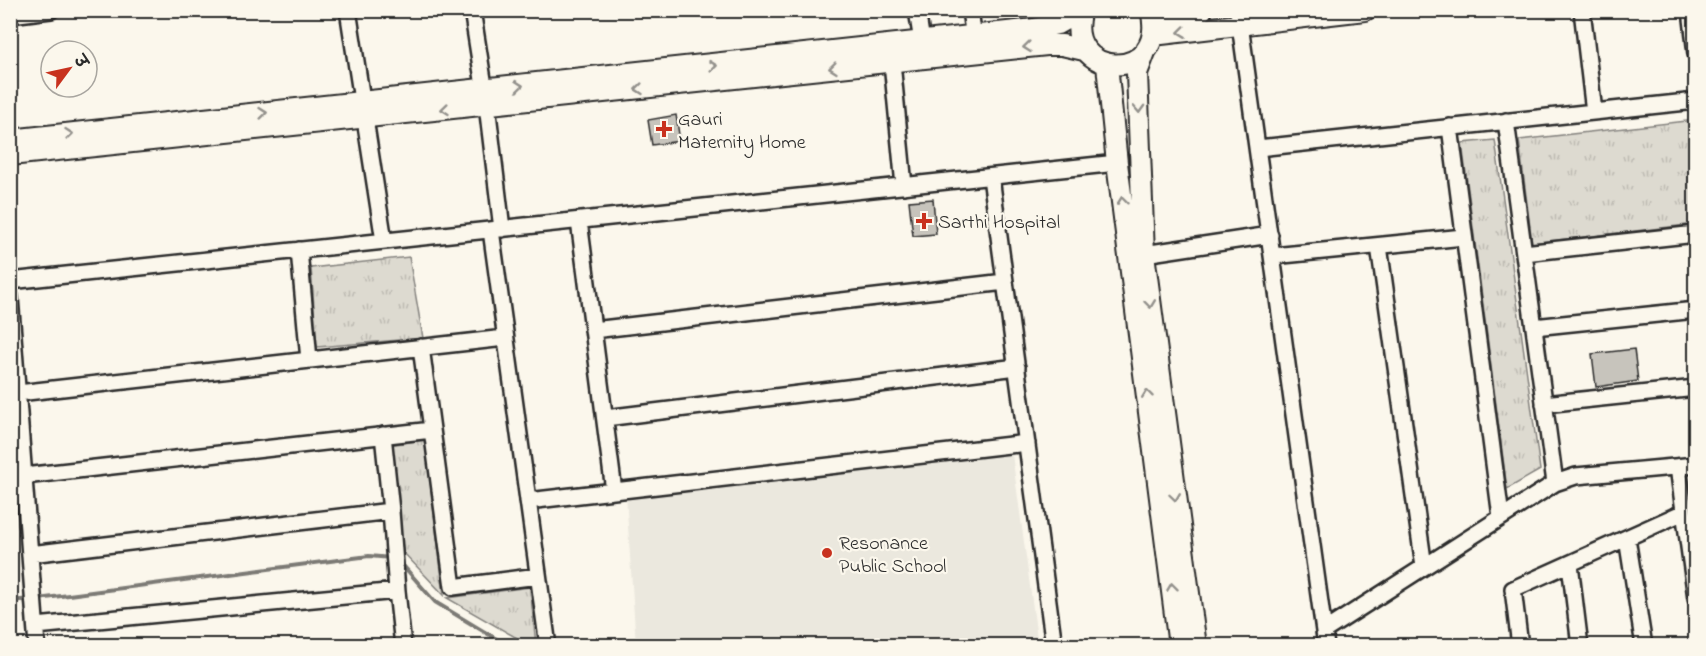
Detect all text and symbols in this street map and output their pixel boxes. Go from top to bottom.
one-way arrow [1177,25,1186,37]
north arrow [39,39,99,99]
one-way arrow [1022,40,1031,53]
text: उ [66,49,94,74]
one-way arrow [708,60,718,72]
one-way arrow [828,61,837,74]
one-way arrow [515,80,524,93]
one-way arrow [634,82,643,94]
one-way arrow [440,102,449,115]
one-way arrow [1132,105,1145,114]
place label: Gauri Maternity Home [678,106,806,158]
one-way arrow [258,108,267,120]
marker: Gauri Maternity Home [655,120,673,138]
one-way arrow [64,128,73,141]
one-way arrow [1116,196,1129,205]
place label: Sarthi Hospital [938,209,1060,238]
marker: Sarthi Hospital [915,212,933,230]
one-way arrow [1143,299,1156,308]
one-way arrow [1141,390,1153,399]
one-way arrow [1169,493,1181,502]
place label: Resonance Public School [839,530,946,582]
marker: Resonance Public School [820,546,834,560]
one-way arrow [1166,583,1178,592]

